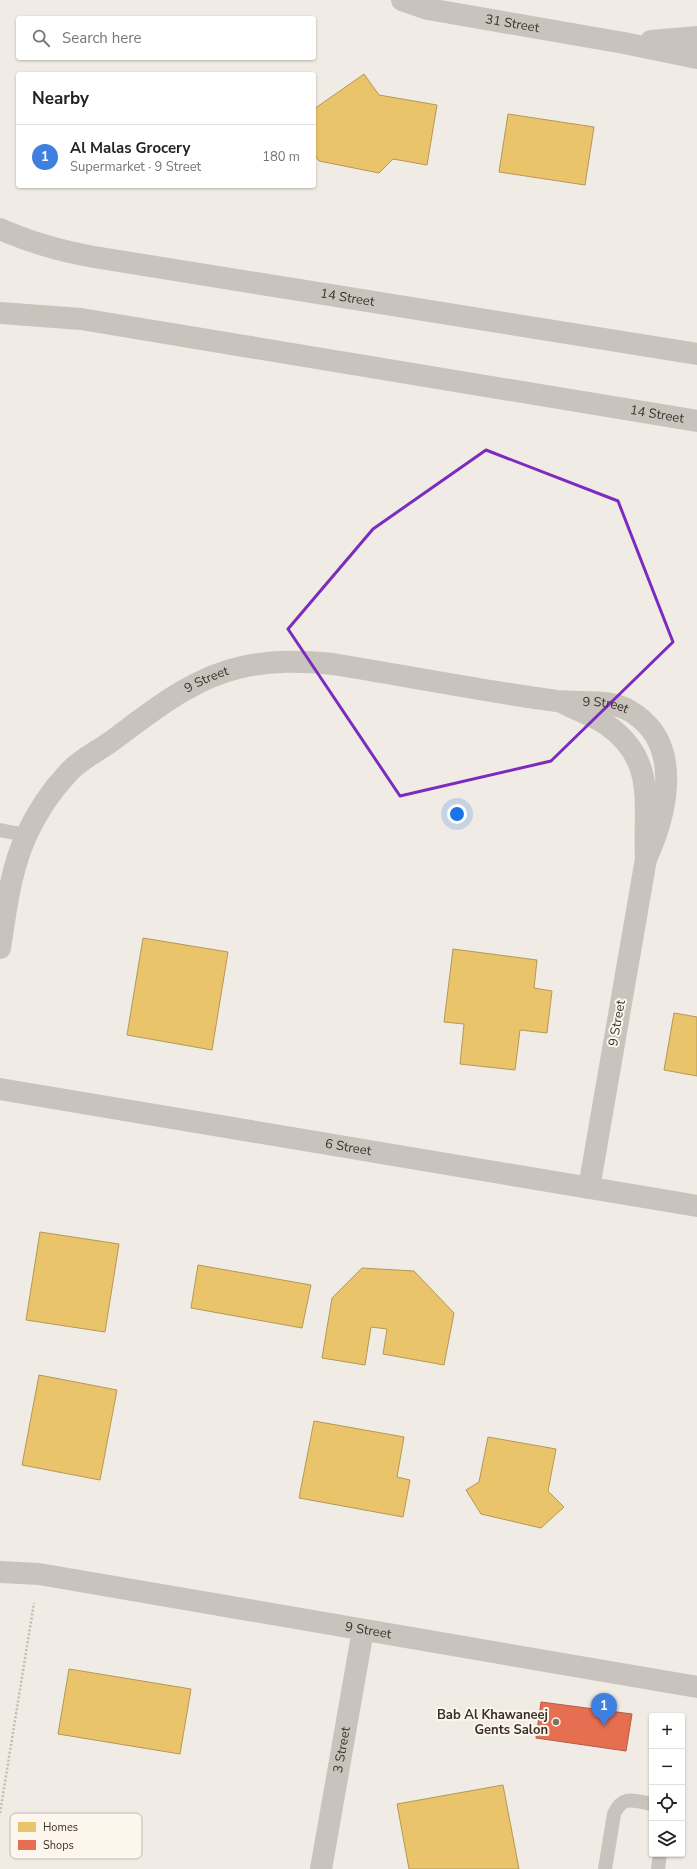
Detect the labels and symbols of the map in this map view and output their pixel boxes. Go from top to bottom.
street label: 31 Street [484,10,541,37]
street label: 14 Street [319,285,376,311]
street label: 14 Street [629,401,686,428]
street label: 9 Street [181,662,231,697]
street label: 9 Street [582,693,632,718]
your location [447,804,467,824]
street label: 9 Street [604,998,630,1048]
street label: 6 Street [324,1135,373,1160]
street label: 9 Street [344,1618,393,1643]
pin: 1 [591,1693,617,1726]
place label: Bab Al Khawaneej Gents Salon [437,1706,548,1739]
marker: Bab Al Khawaneej Gents Salon [551,1717,561,1727]
street label: 3 Street [329,1725,355,1774]
legend [10,1813,142,1859]
text: Homes [43,1820,78,1835]
text: Shops [43,1838,74,1853]

